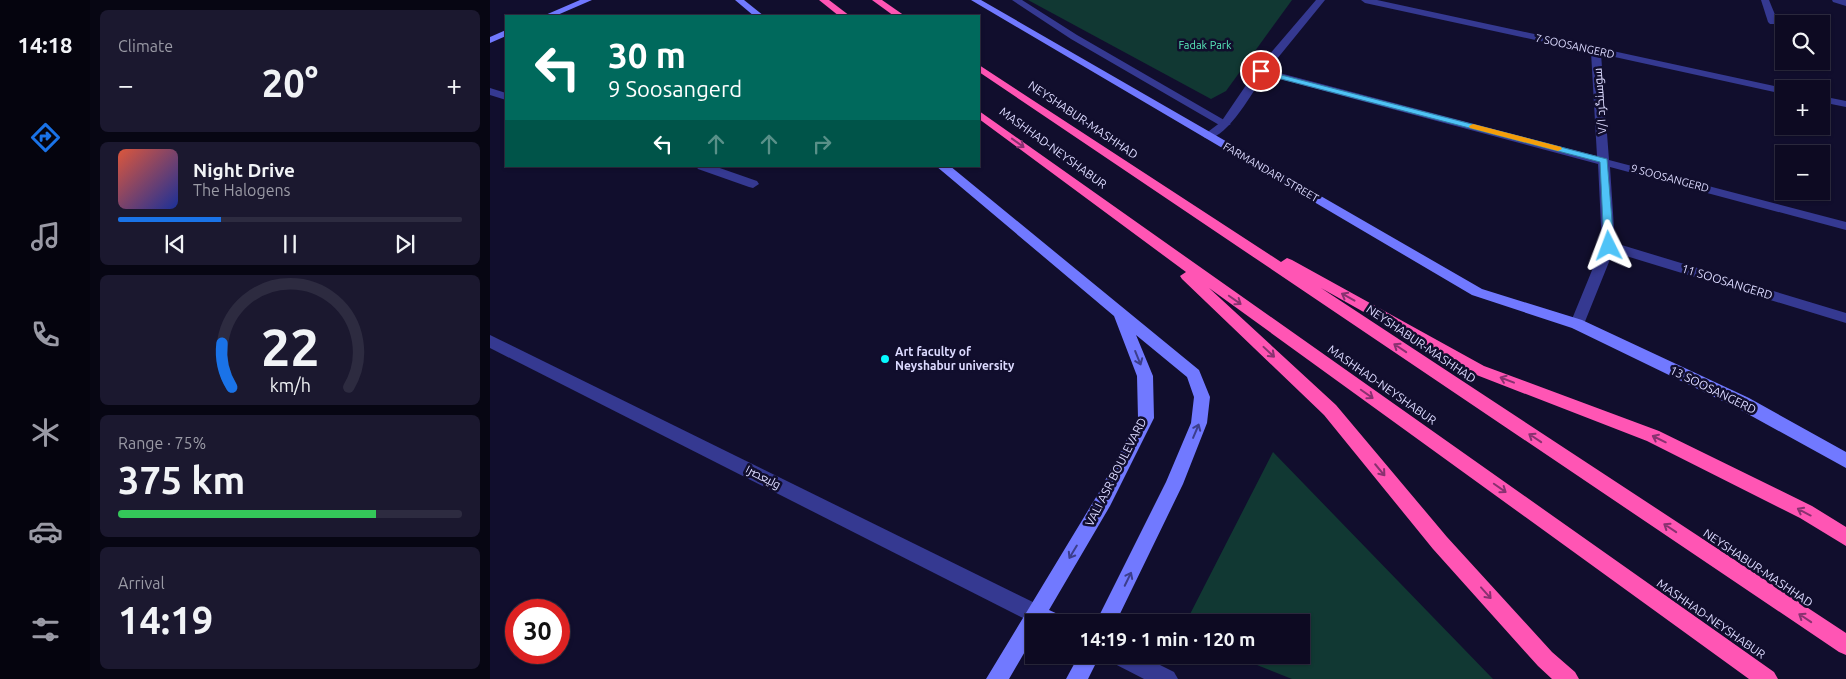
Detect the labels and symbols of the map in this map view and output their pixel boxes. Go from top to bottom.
street label: 7 SOOSANGERD [1534,32,1616,60]
park label: Fadak Park [1178,39,1232,51]
pin [1240,50,1282,92]
street label: سوسنگرد ۷/۱ [1591,67,1609,135]
street label: NEYSHABUR-MASHHAD [1026,78,1140,161]
street label: MASHHAD-NEYSHABUR [997,104,1110,191]
one-way arrow [1011,138,1025,148]
street label: FARMANDARI STREET [1221,140,1321,204]
street label: 9 SOOSANGERD [1630,162,1711,194]
position arrow [1582,219,1634,271]
street label: 11 SOOSANGERD [1680,261,1774,302]
one-way arrow [1342,291,1356,301]
one-way arrow [1228,295,1242,305]
street label: NEYSHABUR-MASHHAD [1364,302,1478,385]
street label: MASHHAD-NEYSHABUR [1326,342,1439,427]
one-way arrow [1393,343,1407,353]
place label: Art faculty of Neyshabur university [895,345,1015,372]
one-way arrow [1262,346,1275,358]
one-way arrow [1134,350,1143,365]
marker: Art faculty of Neyshabur university [879,353,891,365]
street label: 13 SOOSANGERD [1668,363,1759,416]
one-way arrow [1500,375,1515,384]
one-way arrow [1360,389,1374,399]
street label: VALI ASR BOULEVARD [1083,415,1149,528]
one-way arrow [1191,424,1201,439]
one-way arrow [1528,433,1542,443]
one-way arrow [1652,434,1667,444]
street label: ولیعصر۱ [743,462,783,492]
one-way arrow [1375,463,1386,476]
one-way arrow [1492,483,1506,494]
one-way arrow [1797,507,1812,516]
one-way arrow [1663,523,1677,533]
street label: NEYSHABUR-MASHHAD [1701,526,1815,609]
one-way arrow [1067,545,1077,559]
one-way arrow [1123,572,1133,587]
street label: MASHHAD-NEYSHABUR [1655,576,1768,661]
one-way arrow [1480,587,1492,600]
speed limit sign: 30 [505,599,570,664]
one-way arrow [1799,613,1813,623]

